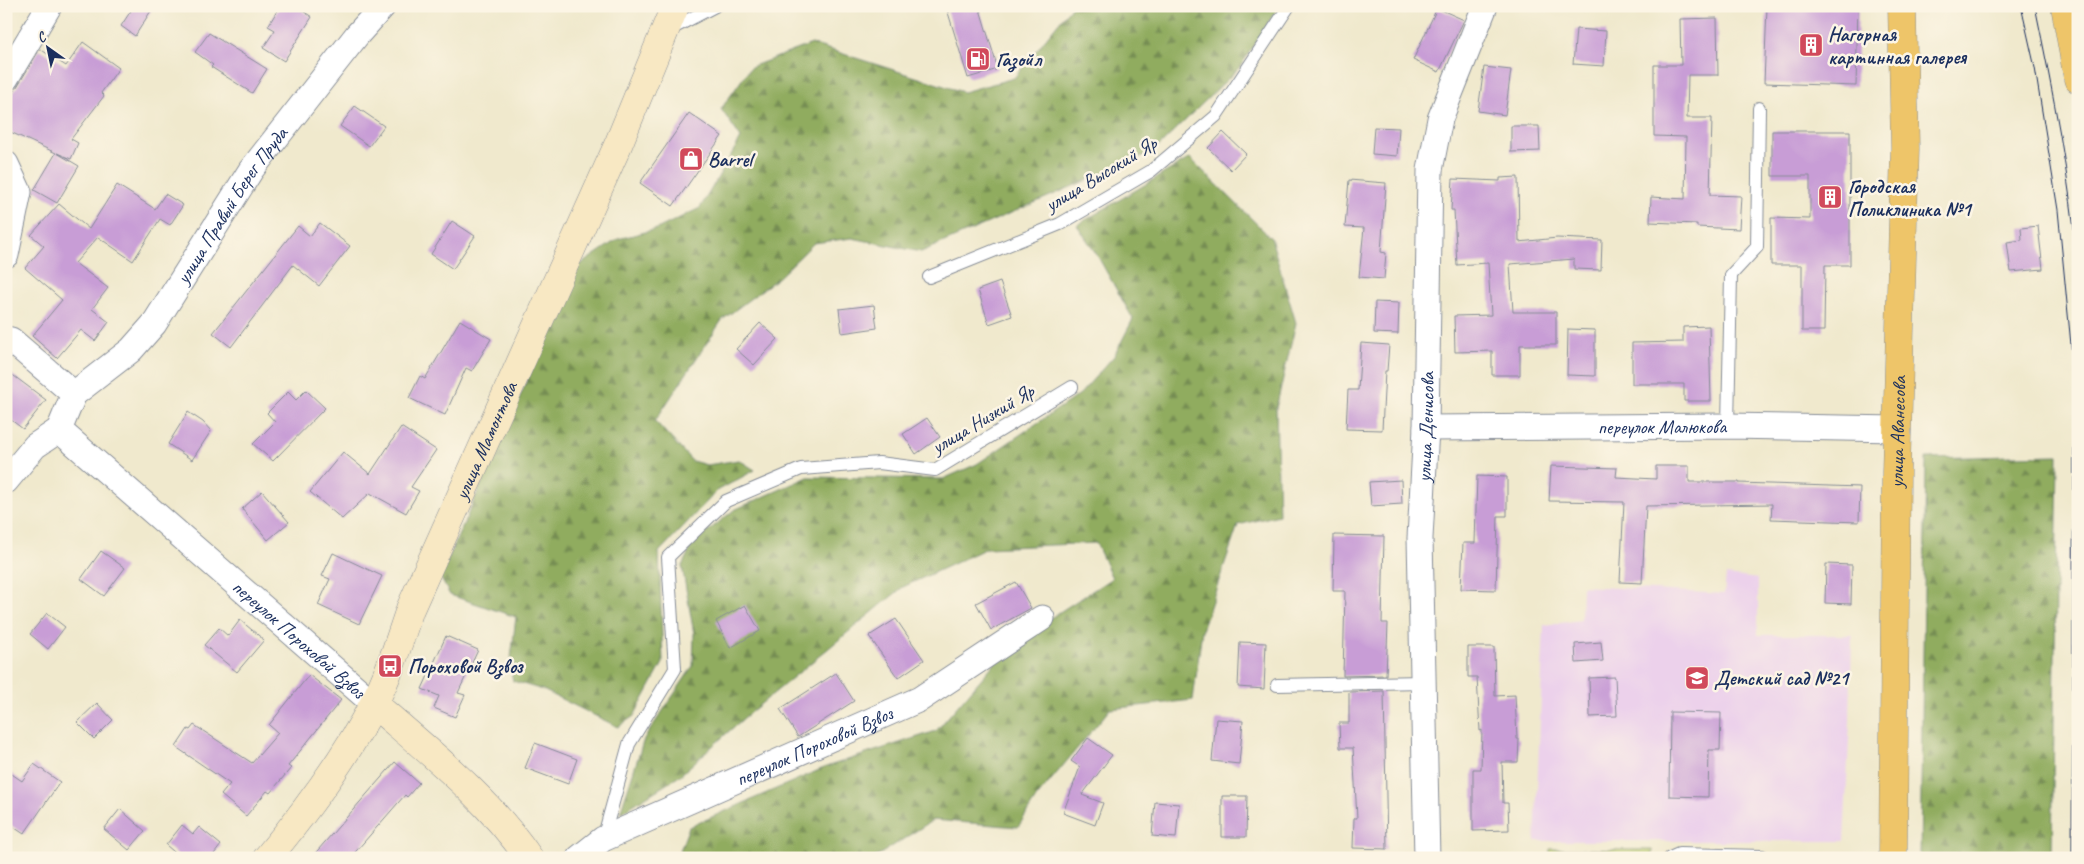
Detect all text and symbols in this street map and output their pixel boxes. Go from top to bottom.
north arrow [22,22,72,72]
place label: Нагорная картинная галерея [1828,22,1968,70]
text: С [34,27,50,47]
building icon: Нагорная картинная галерея [1798,32,1824,58]
fuel station icon: Газойл [965,46,991,72]
place label: Газойл [996,47,1042,73]
street label: улица Правый Берег Пруда [170,121,294,289]
street label: улица Высокий Яр [1040,130,1163,218]
shop icon: Barrel [678,146,704,172]
place label: Barrel [708,147,755,172]
place label: Городская Поликлиника №1 [1848,174,1973,222]
building icon: Городская Поликлиника №1 [1817,184,1843,210]
street label: улица Денисова [1411,371,1439,484]
street label: улица Аванесова [1883,374,1911,489]
street label: улица Мамонтова [448,377,523,504]
street label: улица Низкий Яр [926,378,1040,460]
street label: переулок Малюкова [1598,413,1728,439]
street label: переулок Пороховой Взвоз [227,574,372,704]
bus stop icon: Пороховой Взвоз [377,653,403,679]
place label: Пороховой Взвоз [408,654,525,680]
school or university icon: Детский сад №21 [1684,665,1710,691]
place label: Детский сад №21 [1714,666,1850,691]
street label: переулок Пороховой Взвоз [732,700,897,791]

